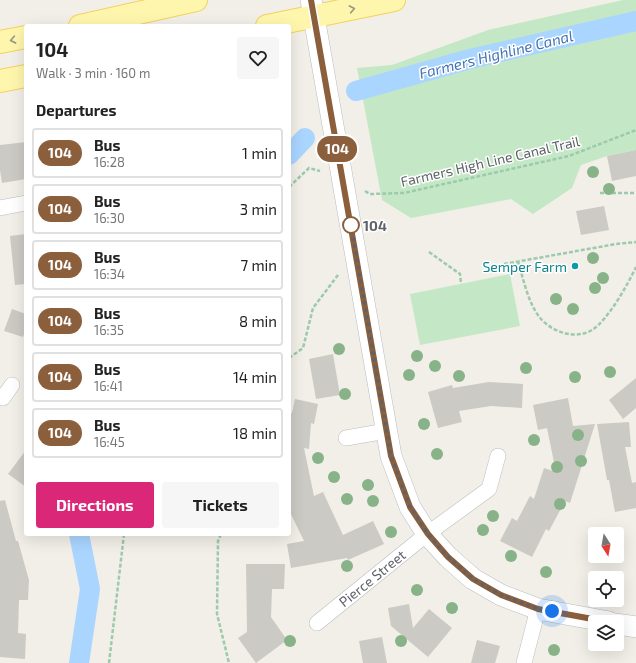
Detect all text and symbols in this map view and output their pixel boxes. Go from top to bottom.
one-way arrow [349,5,355,13]
water label: Farmers Highline Canal [417,26,575,82]
one-way arrow [10,35,16,43]
button: heart [237,37,279,79]
text: 104 [36,38,68,61]
text: Walk · 3 min · 160 m [36,65,150,81]
text: Departures [36,101,116,119]
street label: Farmers High Line Canal Trail [399,132,582,190]
text: Bus [94,136,120,154]
line badge: 104 [314,136,360,162]
text: 104 [325,140,349,157]
text: 104 [48,144,72,161]
text: 1 min [242,144,277,162]
text: 16:28 [94,154,125,170]
text: Bus [94,192,120,210]
text: 104 [48,200,72,217]
text: 3 min [240,200,277,218]
text: 16:30 [94,210,125,226]
marker: 104 [342,216,360,234]
place label: 104 [363,217,387,234]
text: Bus [94,248,120,266]
text: 104 [48,256,72,273]
text: 7 min [240,256,277,274]
place label: Semper Farm [482,258,567,275]
marker: Semper Farm [570,261,580,271]
text: 16:34 [94,266,125,282]
text: Bus [94,304,120,322]
text: 104 [48,312,72,329]
text: 8 min [239,312,277,330]
text: 16:35 [94,322,124,338]
text: Bus [94,360,120,378]
text: 104 [48,368,72,385]
text: 14 min [233,368,277,386]
text: 16:41 [94,378,123,394]
text: Bus [94,416,120,434]
text: 104 [48,424,72,441]
text: 18 min [233,424,277,442]
text: 16:45 [94,434,125,450]
button: Directions [36,482,154,528]
button: Tickets [162,482,279,528]
north arrow [588,527,624,563]
map controls [588,527,624,651]
street label: Pierce Street [335,546,409,610]
button: locate [588,571,624,607]
your location [542,601,562,621]
button: layers [588,615,624,651]

